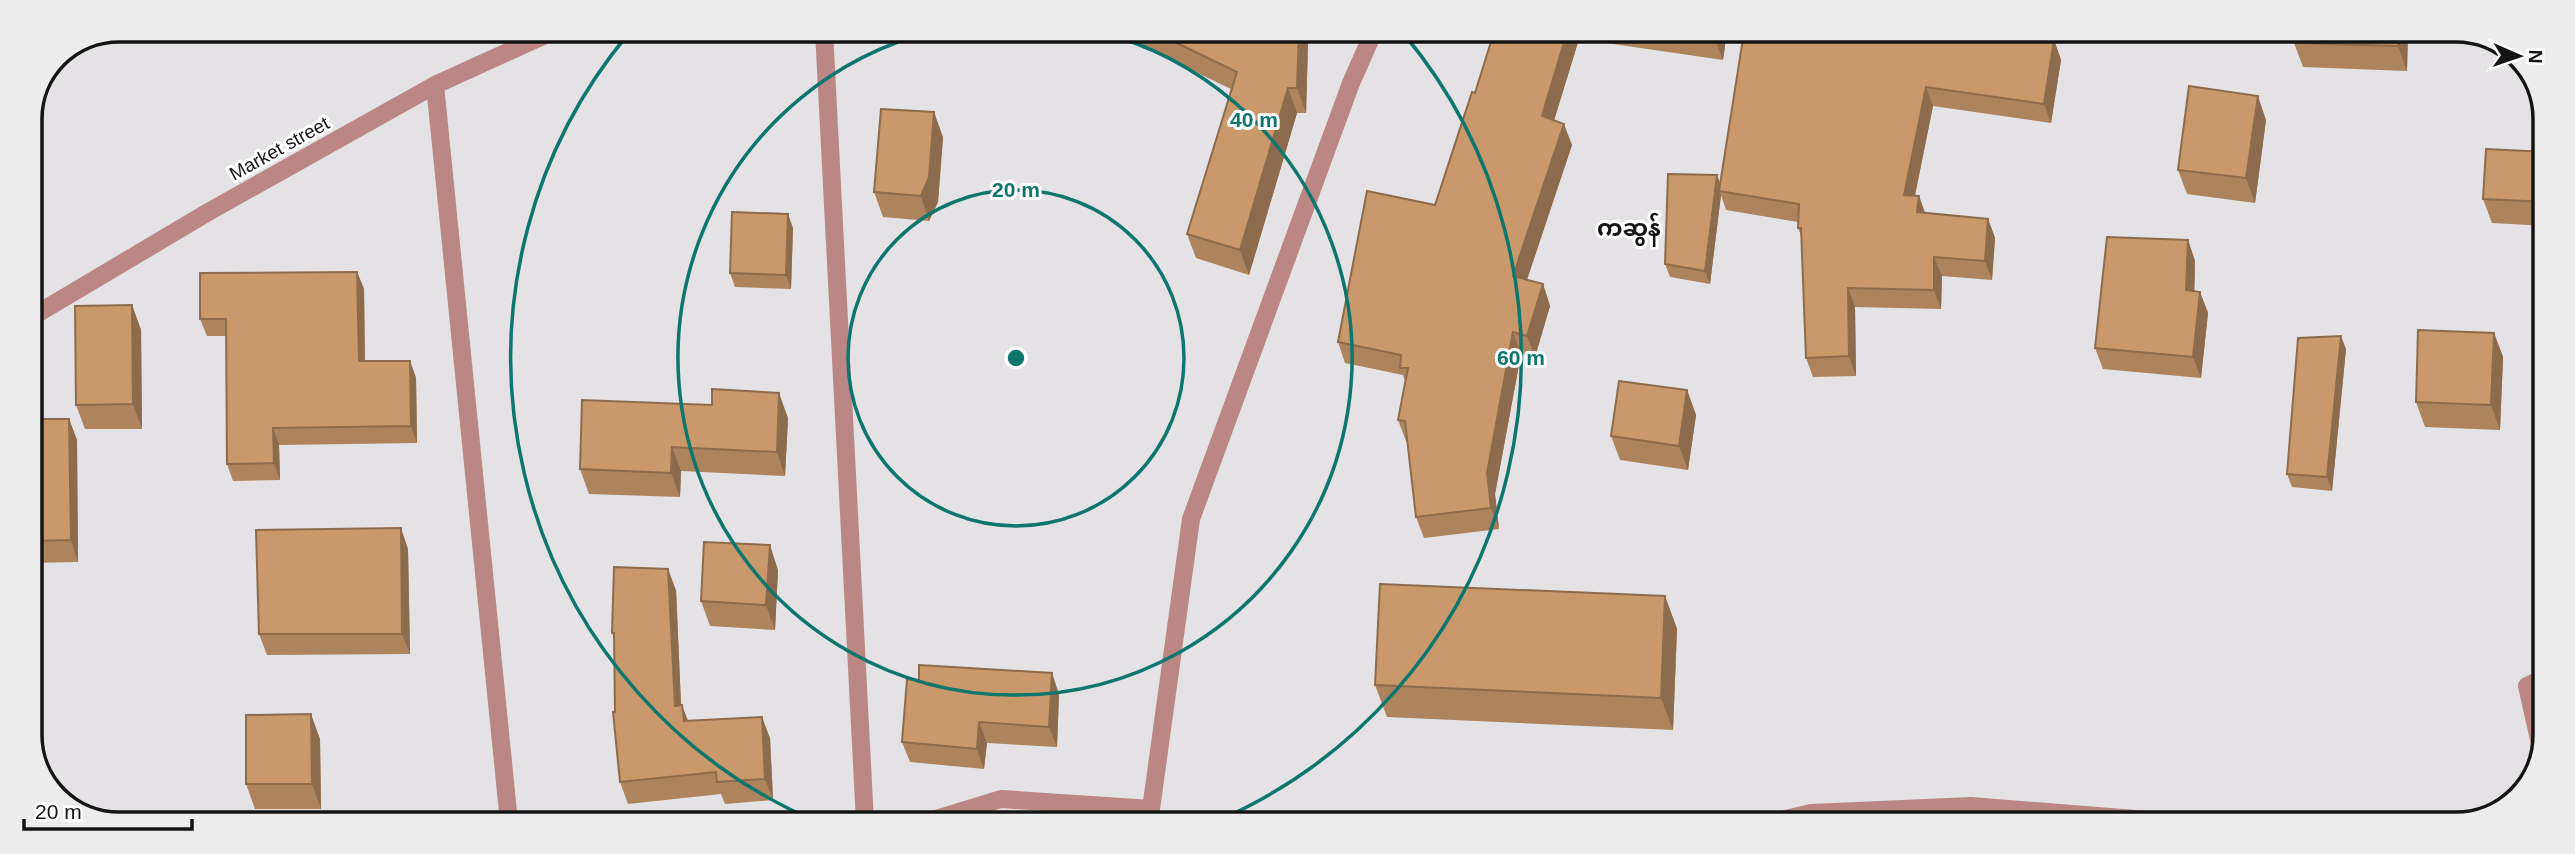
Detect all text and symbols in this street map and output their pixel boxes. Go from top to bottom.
north arrow [2484,21,2554,91]
text: N [2525,49,2546,64]
text: 40 m [1230,108,1278,131]
street label: Market street [226,112,333,184]
text: 20 m [992,178,1040,201]
district label: ကဆွန် [1597,212,1661,247]
centre of rings [1004,346,1028,370]
text: 60 m [1497,346,1545,369]
scale bar [24,788,192,832]
text: 20 m [35,800,82,823]

